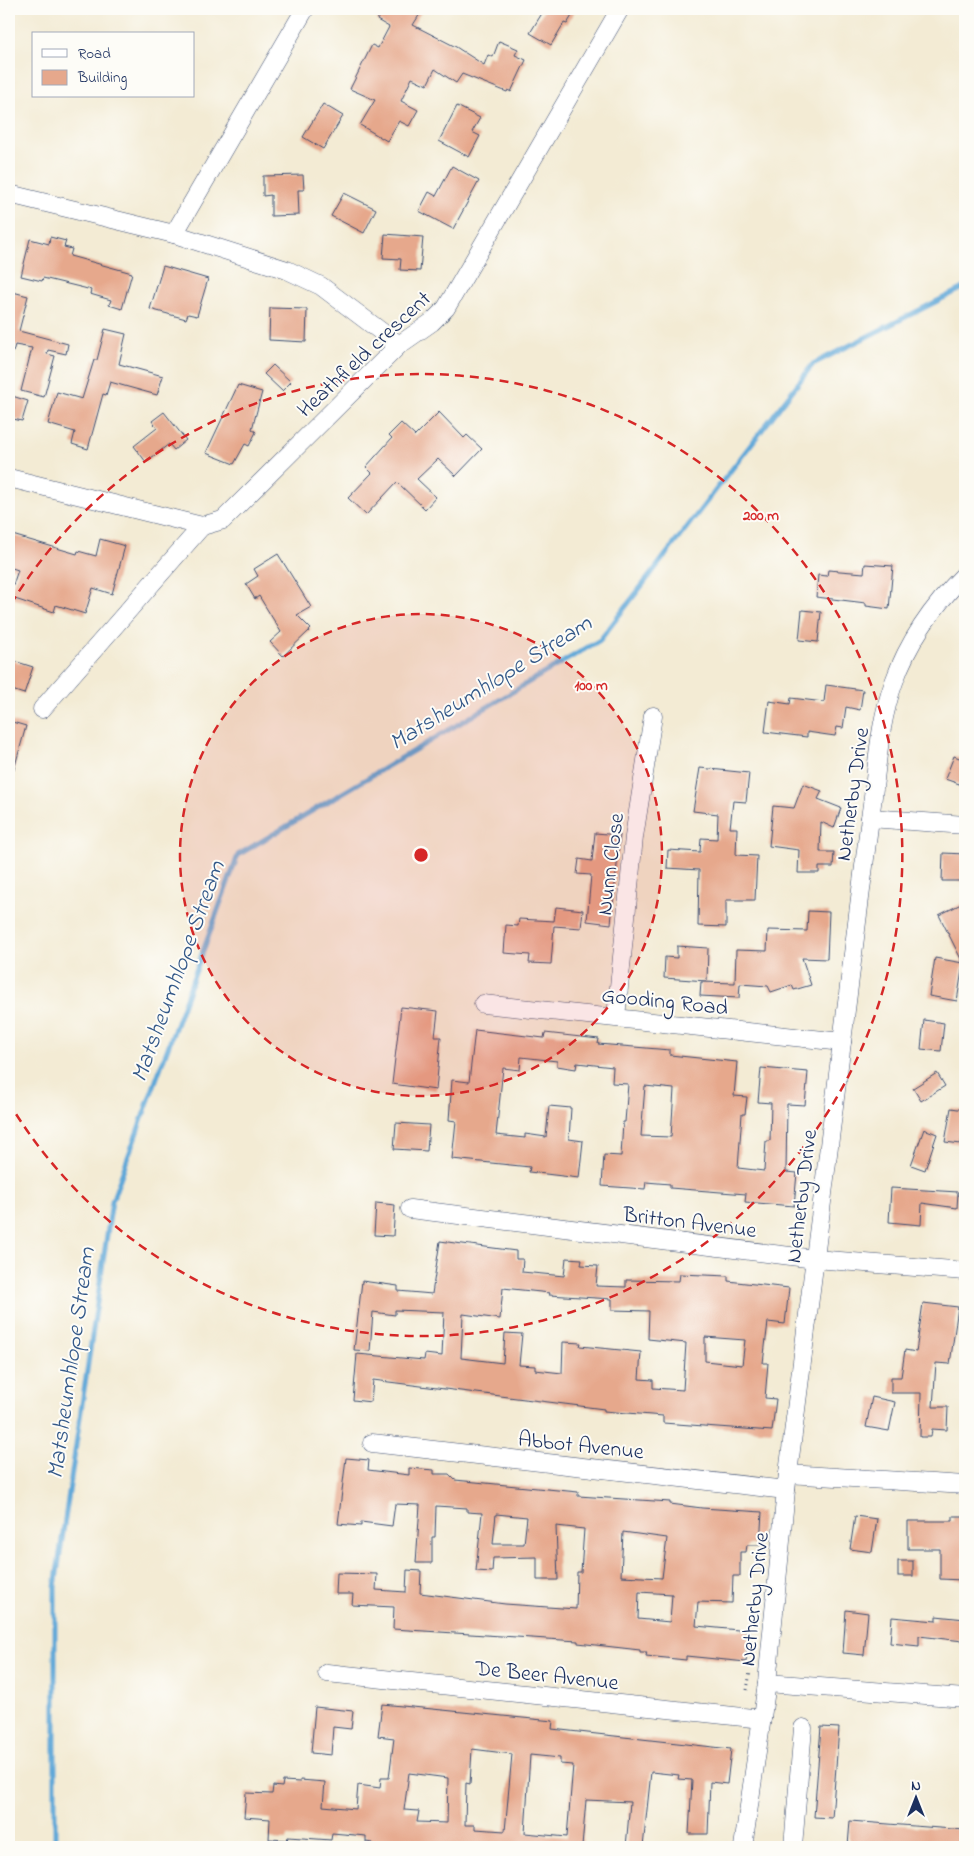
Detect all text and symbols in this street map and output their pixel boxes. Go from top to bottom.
legend [32,32,195,98]
text: Road [78,43,111,65]
text: Building [77,67,127,90]
street label: Heathfield crescent [291,284,440,426]
text: 200 m [742,505,779,527]
water label: Matsheumhlope Stream [383,607,600,761]
text: 100 m [574,675,608,697]
street label: Netherby Drive [829,725,880,863]
street label: Nunn Close [590,811,634,917]
centre of rings [412,846,430,864]
water label: Matsheumhlope Stream [123,856,236,1087]
street label: Gooding Road [600,980,730,1027]
street label: Netherby Drive [779,1128,828,1265]
street label: Britton Avenue [620,1200,758,1248]
water label: Matsheumhlope Stream [39,1245,106,1481]
street label: Abbot Avenue [516,1424,645,1470]
street label: Netherby Drive [733,1531,780,1668]
street label: De Beer Avenue [472,1653,620,1700]
north arrow [892,1774,942,1824]
text: N [911,1776,921,1797]

